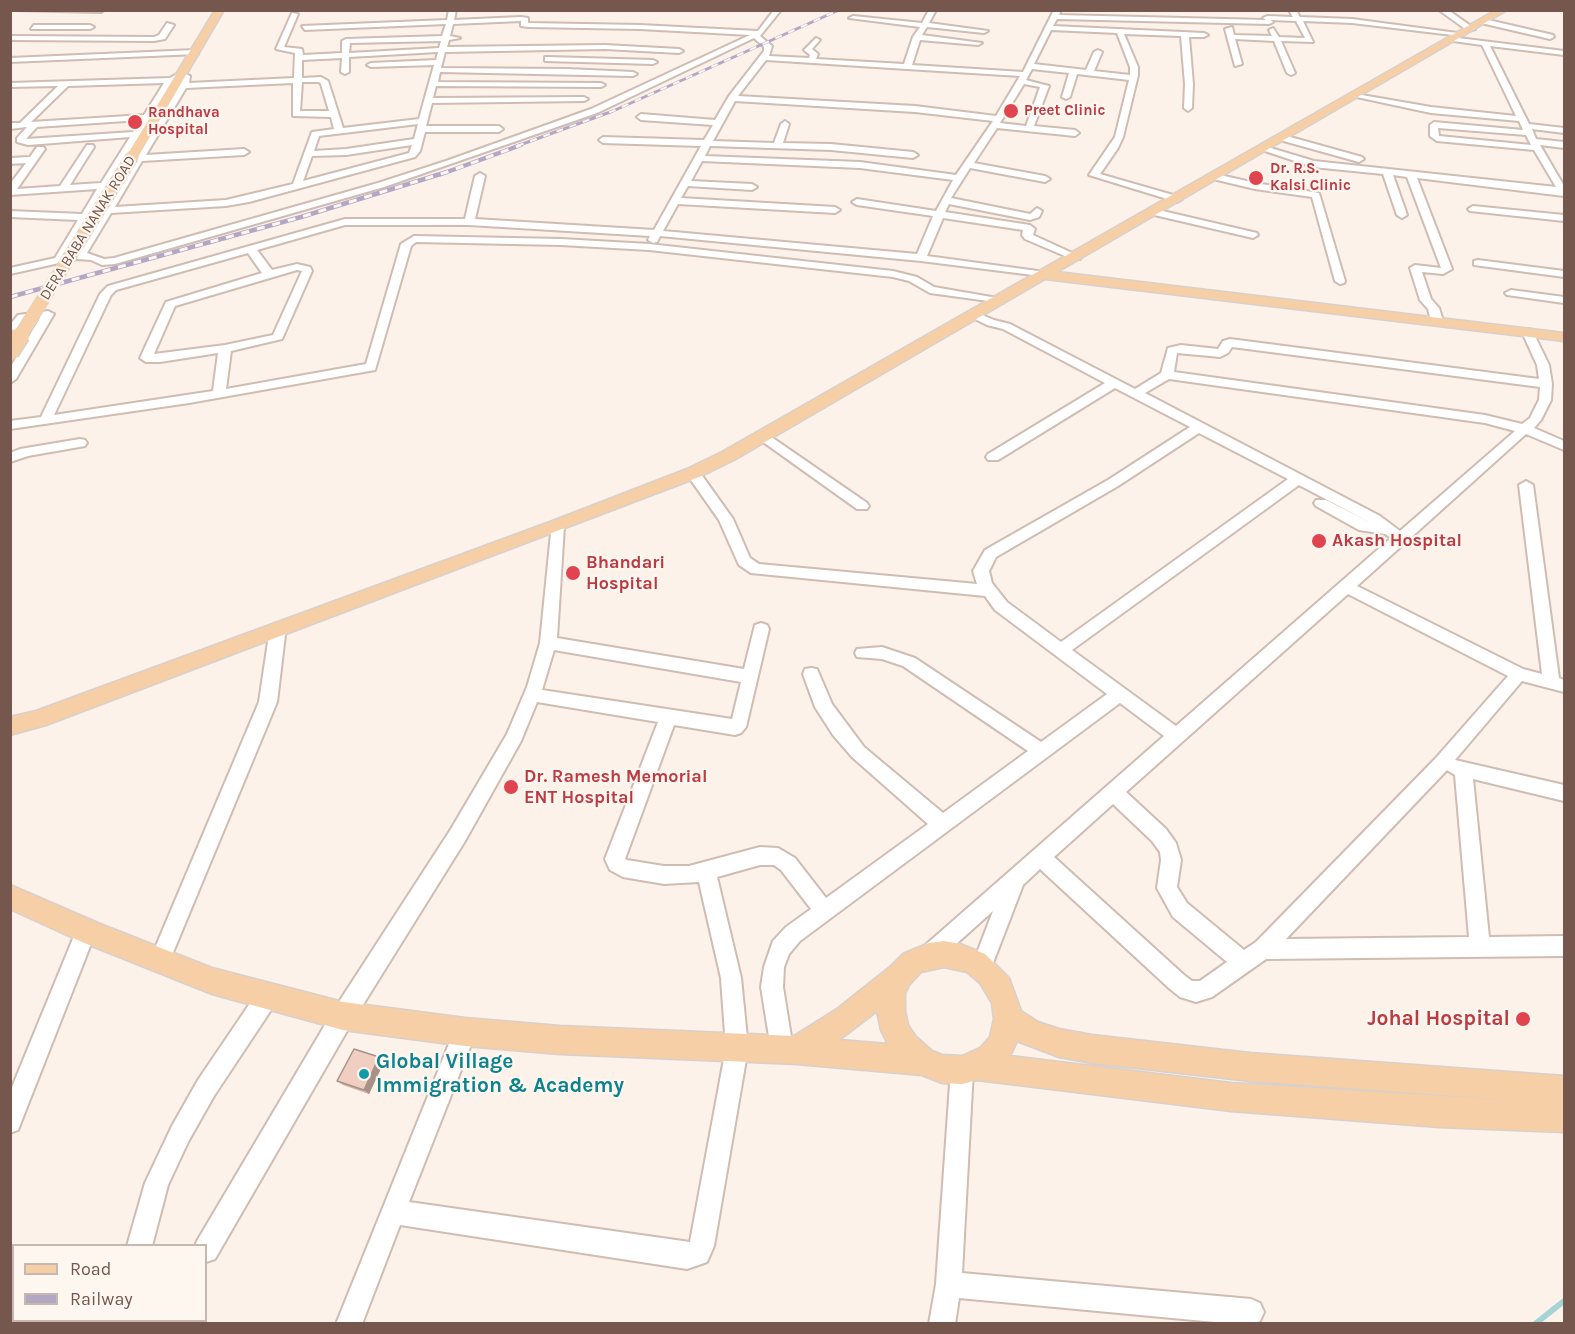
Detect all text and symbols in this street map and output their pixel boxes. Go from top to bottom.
marker: Preet Clinic [1002,102,1020,120]
place label: Preet Clinic [1024,102,1105,120]
place label: Randhava Hospital [148,104,220,139]
marker: Randhava Hospital [126,113,144,131]
street label: DERA BABA NANAK ROAD [36,152,140,304]
place label: Dr. R.S. Kalsi Clinic [1270,160,1351,195]
marker: Dr. R.S. Kalsi Clinic [1247,169,1265,187]
place label: Akash Hospital [1332,530,1462,552]
marker: Akash Hospital [1310,532,1328,550]
place label: Bhandari Hospital [586,552,665,594]
marker: Bhandari Hospital [564,564,582,582]
place label: Dr. Ramesh Memorial ENT Hospital [524,766,707,808]
marker: Dr. Ramesh Memorial ENT Hospital [502,778,520,796]
place label: Johal Hospital [1367,1006,1510,1032]
marker: Johal Hospital [1514,1010,1532,1028]
place label: Global Village Immigration & Academy [376,1049,624,1099]
marker: Global Village Immigration & Academy [357,1067,371,1081]
legend [12,1244,207,1322]
text: Road [70,1258,111,1280]
text: Railway [70,1288,133,1310]

